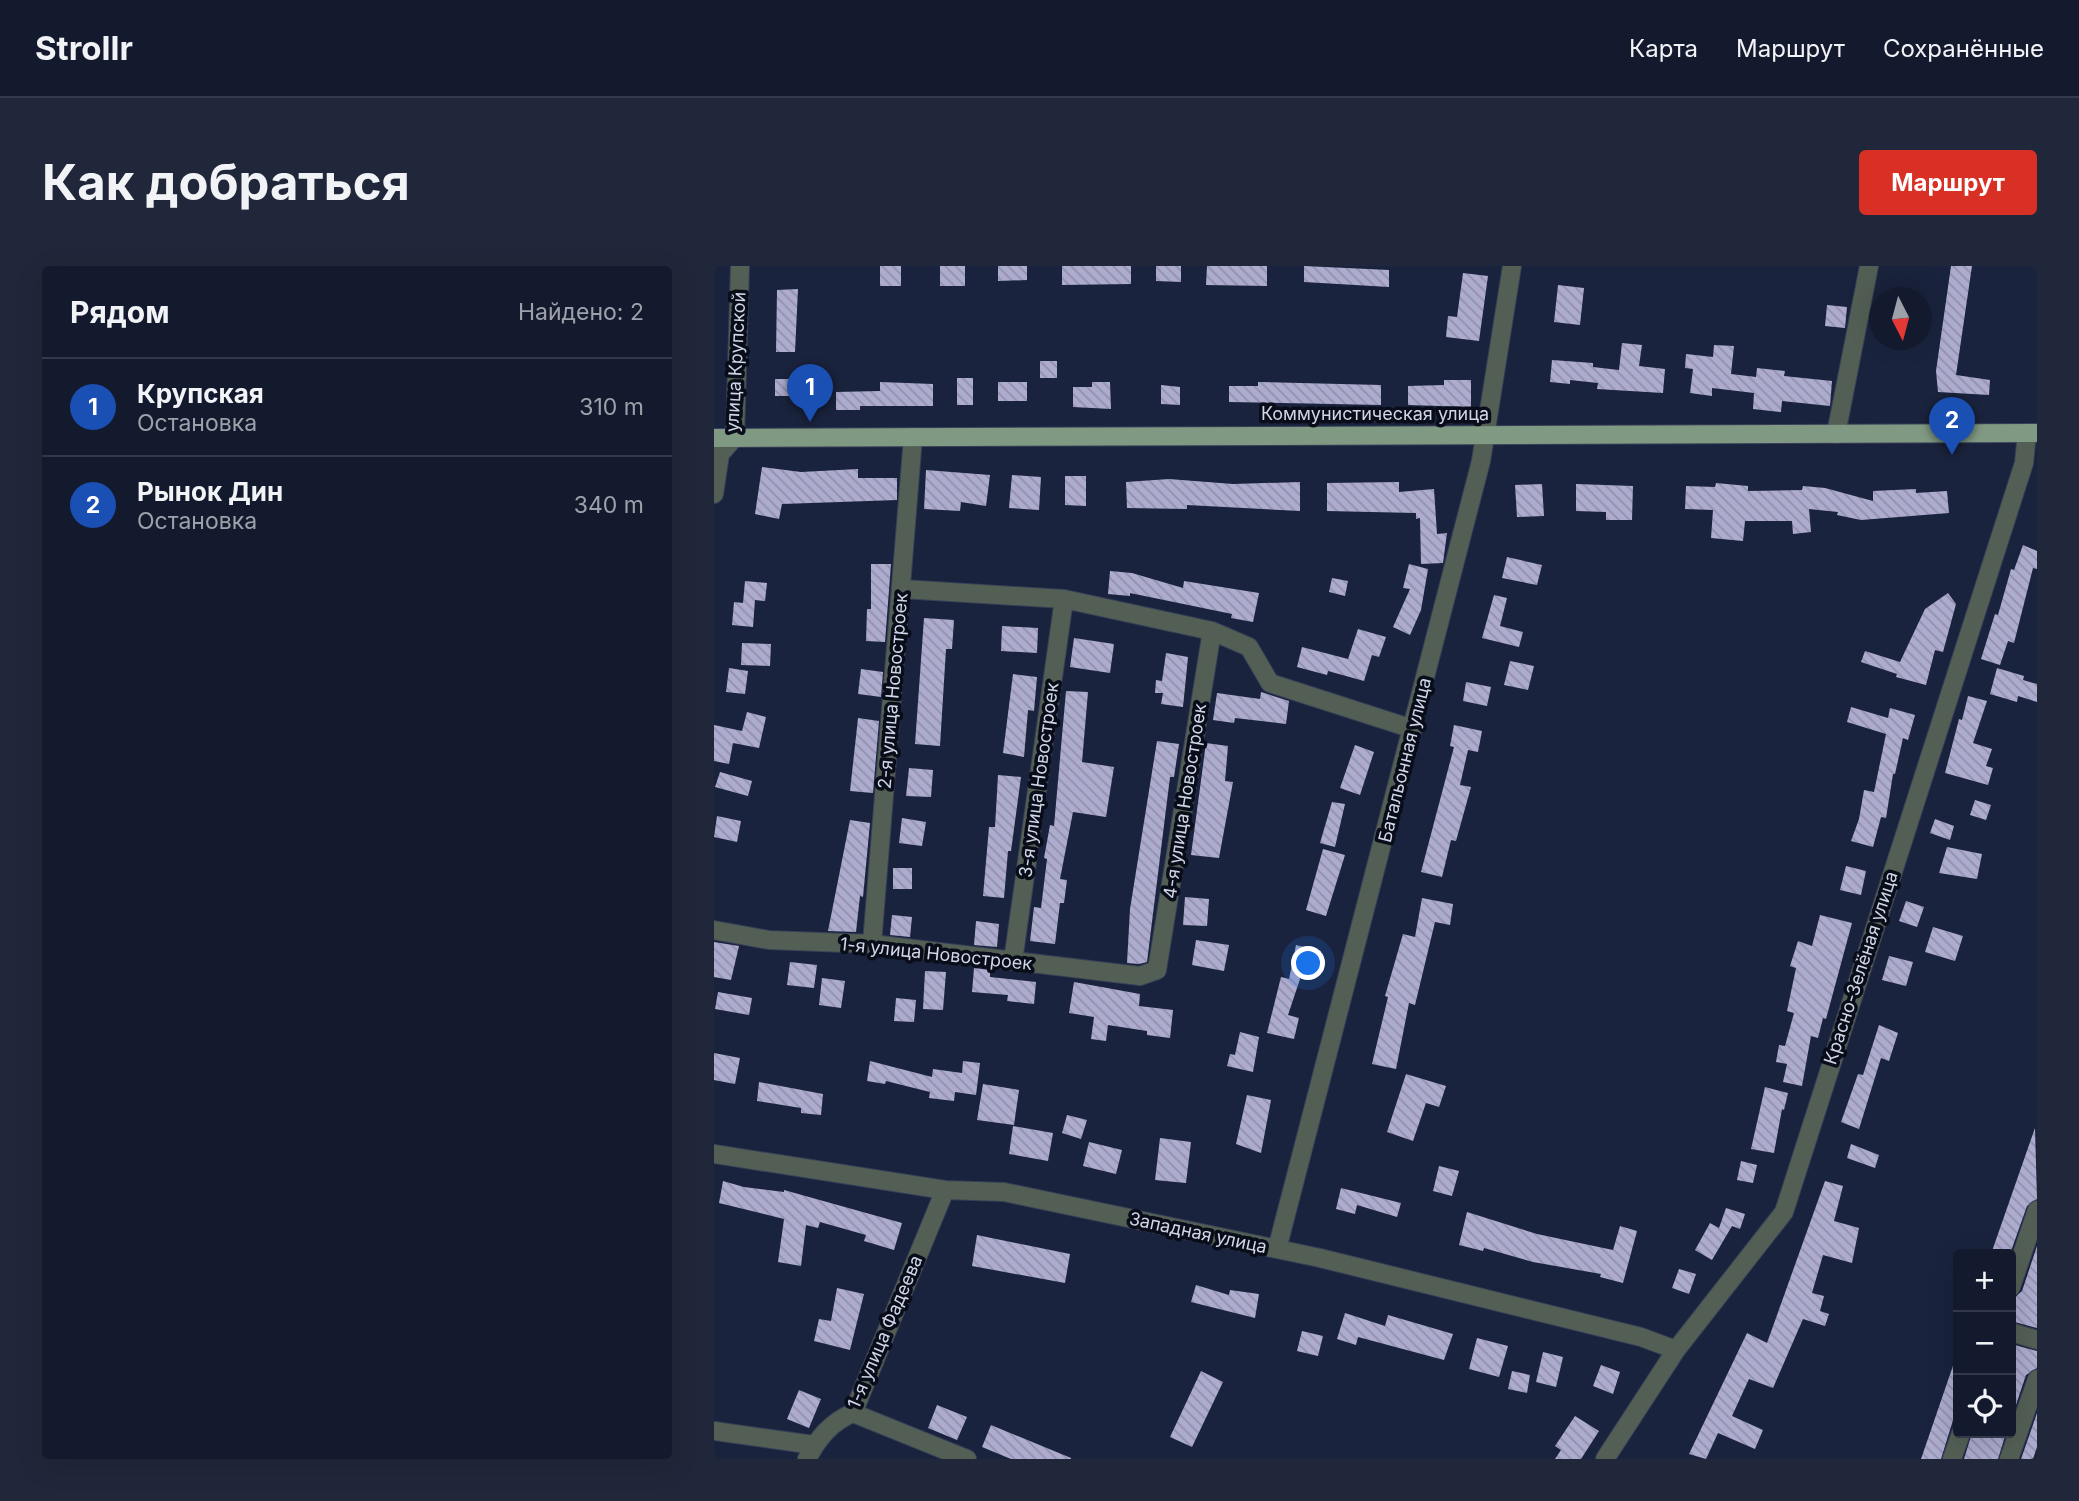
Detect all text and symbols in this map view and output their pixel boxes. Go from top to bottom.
text: Strollr [35,28,133,68]
text: Карта [1629,34,1698,63]
text: Маршрут [1736,34,1845,63]
text: Сохранённые [1883,34,2044,63]
button: Маршрут [1859,150,2037,215]
text: Как добраться [42,153,410,212]
north arrow [1869,287,1932,350]
street label: улица Крупской [721,291,750,433]
text: Рядом [70,294,170,330]
text: Найдено: 2 [518,298,644,326]
pin: 1 [787,364,833,422]
text: Крупская [137,378,264,409]
text: 1 [88,393,98,421]
text: 310 m [579,393,644,421]
pin: 2 [1929,397,1975,455]
street label: Коммунистическая улица [1261,403,1489,424]
text: Остановка [137,409,257,437]
text: Рынок Дин [137,476,283,507]
text: 2 [86,491,100,519]
text: 340 m [574,491,644,519]
text: Остановка [137,507,257,535]
street label: 2-я улица Новостроек [873,592,912,790]
street label: Батальонная улица [1374,675,1435,844]
street label: 3-я улица Новостроек [1014,681,1063,879]
street label: 4-я улица Новостроек [1159,702,1210,900]
street label: Красно-Зелёная улица [1819,869,1902,1067]
street label: 1-я улица Новостроек [839,933,1033,974]
your location [1291,946,1325,980]
street label: Западная улица [1127,1208,1269,1257]
map controls [1953,1249,2016,1438]
button: + [1953,1249,2016,1312]
street label: 1-я улица Фадеева [843,1252,926,1412]
button: − [1953,1312,2016,1375]
button: locate [1953,1375,2016,1438]

